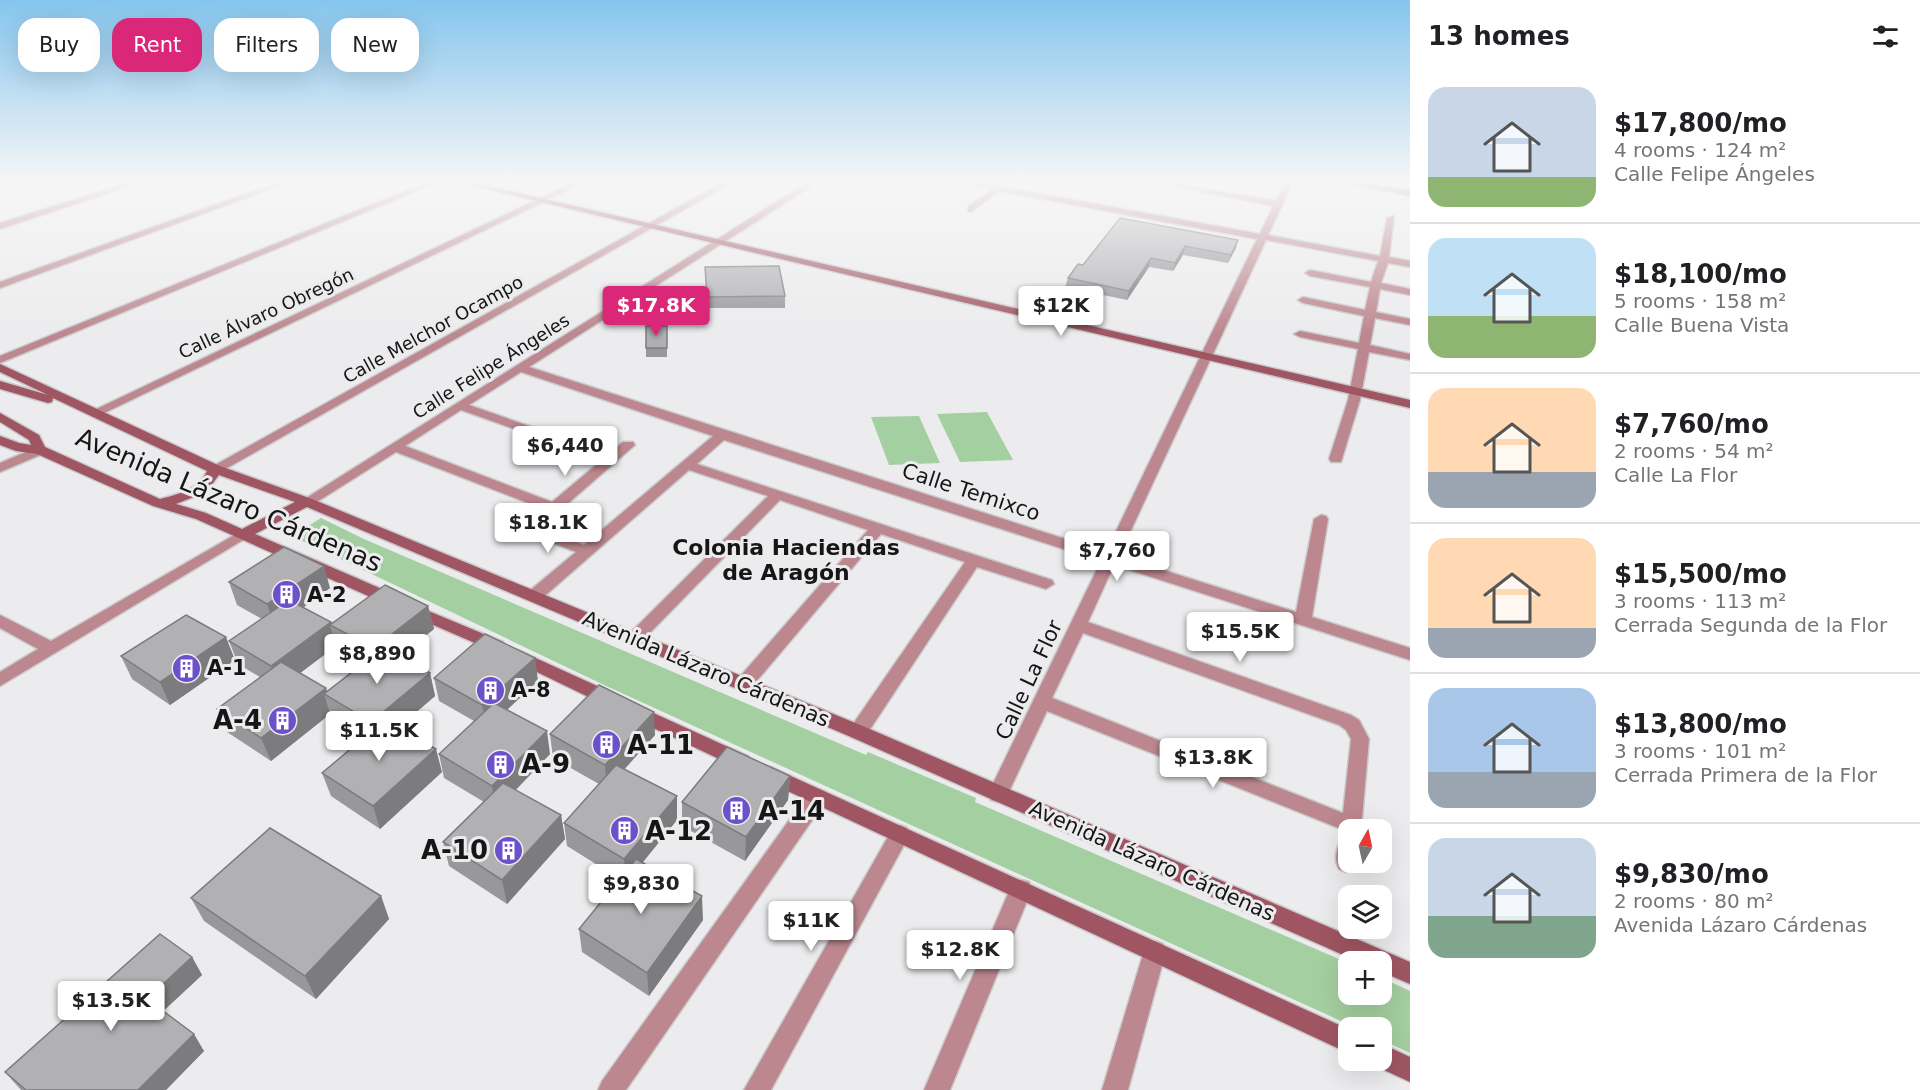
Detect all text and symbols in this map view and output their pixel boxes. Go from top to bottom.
chip: Buy [18,18,100,72]
chip: Rent [112,18,202,72]
chip: Filters [214,18,319,72]
chip: New [331,18,419,72]
icon: filters [1869,20,1902,53]
text: 13 homes [1428,21,1570,51]
text: $17,800/mo [1614,108,1787,138]
icon: home [1476,111,1548,183]
text: 4 rooms · 124 m² [1614,138,1786,162]
text: Calle Felipe Ángeles [1614,162,1815,186]
text: $18,100/mo [1614,259,1787,289]
icon: home [1476,262,1548,334]
street label: Calle Álvaro Obregón [175,263,357,363]
street label: Calle Melchor Ocampo [339,271,527,387]
pin: $17.8K [607,286,705,337]
pin: $12K [1025,286,1097,337]
text: 5 rooms · 158 m² [1614,289,1786,313]
text: $17.8K [617,293,695,317]
text: $12K [1032,293,1090,317]
street label: Calle Felipe Ángeles [409,309,573,423]
text: Calle Buena Vista [1614,313,1789,337]
text: $7,760/mo [1614,409,1769,439]
icon: home [1476,412,1548,484]
street label: Avenida Lázaro Cárdenas [72,422,386,578]
pin: $6,440 [516,426,614,477]
text: $6,440 [526,433,604,457]
text: 2 rooms · 54 m² [1614,439,1774,463]
street label: Calle Temixco [899,458,1043,526]
text: Calle La Flor [1614,463,1737,487]
pin: $18.1K [499,503,597,554]
text: $18.1K [509,510,587,534]
pin: $7,760 [1068,531,1166,582]
district label: Colonia Haciendas de Aragón [672,535,900,585]
text: $7,760 [1078,538,1156,562]
text: $15,500/mo [1614,559,1787,589]
icon: home [1476,562,1548,634]
building icon: A-2 [270,579,302,611]
place label: A-2 [307,583,347,607]
text: 3 rooms · 113 m² [1614,589,1786,613]
street label: Avenida Lázaro Cárdenas [579,606,833,732]
pin: $15.5K [1191,612,1289,663]
text: Cerrada Segunda de la Flor [1614,613,1887,637]
street label: Calle La Flor [991,616,1067,744]
text: $15.5K [1201,619,1279,643]
pin: $8,890 [328,634,426,685]
text: $8,890 [338,641,416,665]
building icon: A-1 [170,652,202,684]
place label: A-1 [207,656,247,680]
building icon: A-8 [474,674,506,706]
place label: A-8 [511,678,551,702]
building icon: A-4 [267,704,299,736]
place label: A-4 [213,705,262,735]
text: $13,800/mo [1614,709,1787,739]
pin: $11.5K [330,711,428,762]
icon: home [1476,712,1548,784]
text: $11.5K [340,718,418,742]
building icon: A-11 [590,729,622,761]
place label: A-11 [627,730,694,760]
pin: $13.8K [1164,738,1262,789]
text: 3 rooms · 101 m² [1614,739,1786,763]
text: $13.8K [1174,745,1252,769]
building icon: A-9 [484,748,516,780]
place label: A-9 [521,749,570,779]
text: Cerrada Primera de la Flor [1614,763,1877,787]
building icon: A-14 [721,795,753,827]
place label: A-14 [758,796,825,826]
street label: Avenida Lázaro Cárdenas [1026,796,1278,926]
building icon: A-12 [608,815,640,847]
place label: A-12 [645,816,712,846]
north arrow [1338,819,1392,873]
map controls [1338,819,1392,1071]
building icon: A-10 [493,834,525,866]
place label: A-10 [421,835,488,865]
text: $9,830/mo [1614,859,1769,889]
icon: home [1476,862,1548,934]
pin: $9,830 [592,864,690,915]
text: $9,830 [602,871,680,895]
button: layers [1338,885,1392,939]
text: 2 rooms · 80 m² [1614,889,1774,913]
pin: $11K [775,901,847,952]
text: $11K [782,908,840,932]
text: Avenida Lázaro Cárdenas [1614,913,1867,937]
pin: $12.8K [911,930,1009,981]
text: $12.8K [921,937,999,961]
button: + [1338,951,1392,1005]
pin: $13.5K [62,981,160,1032]
text: $13.5K [72,988,150,1012]
button: − [1338,1017,1392,1071]

